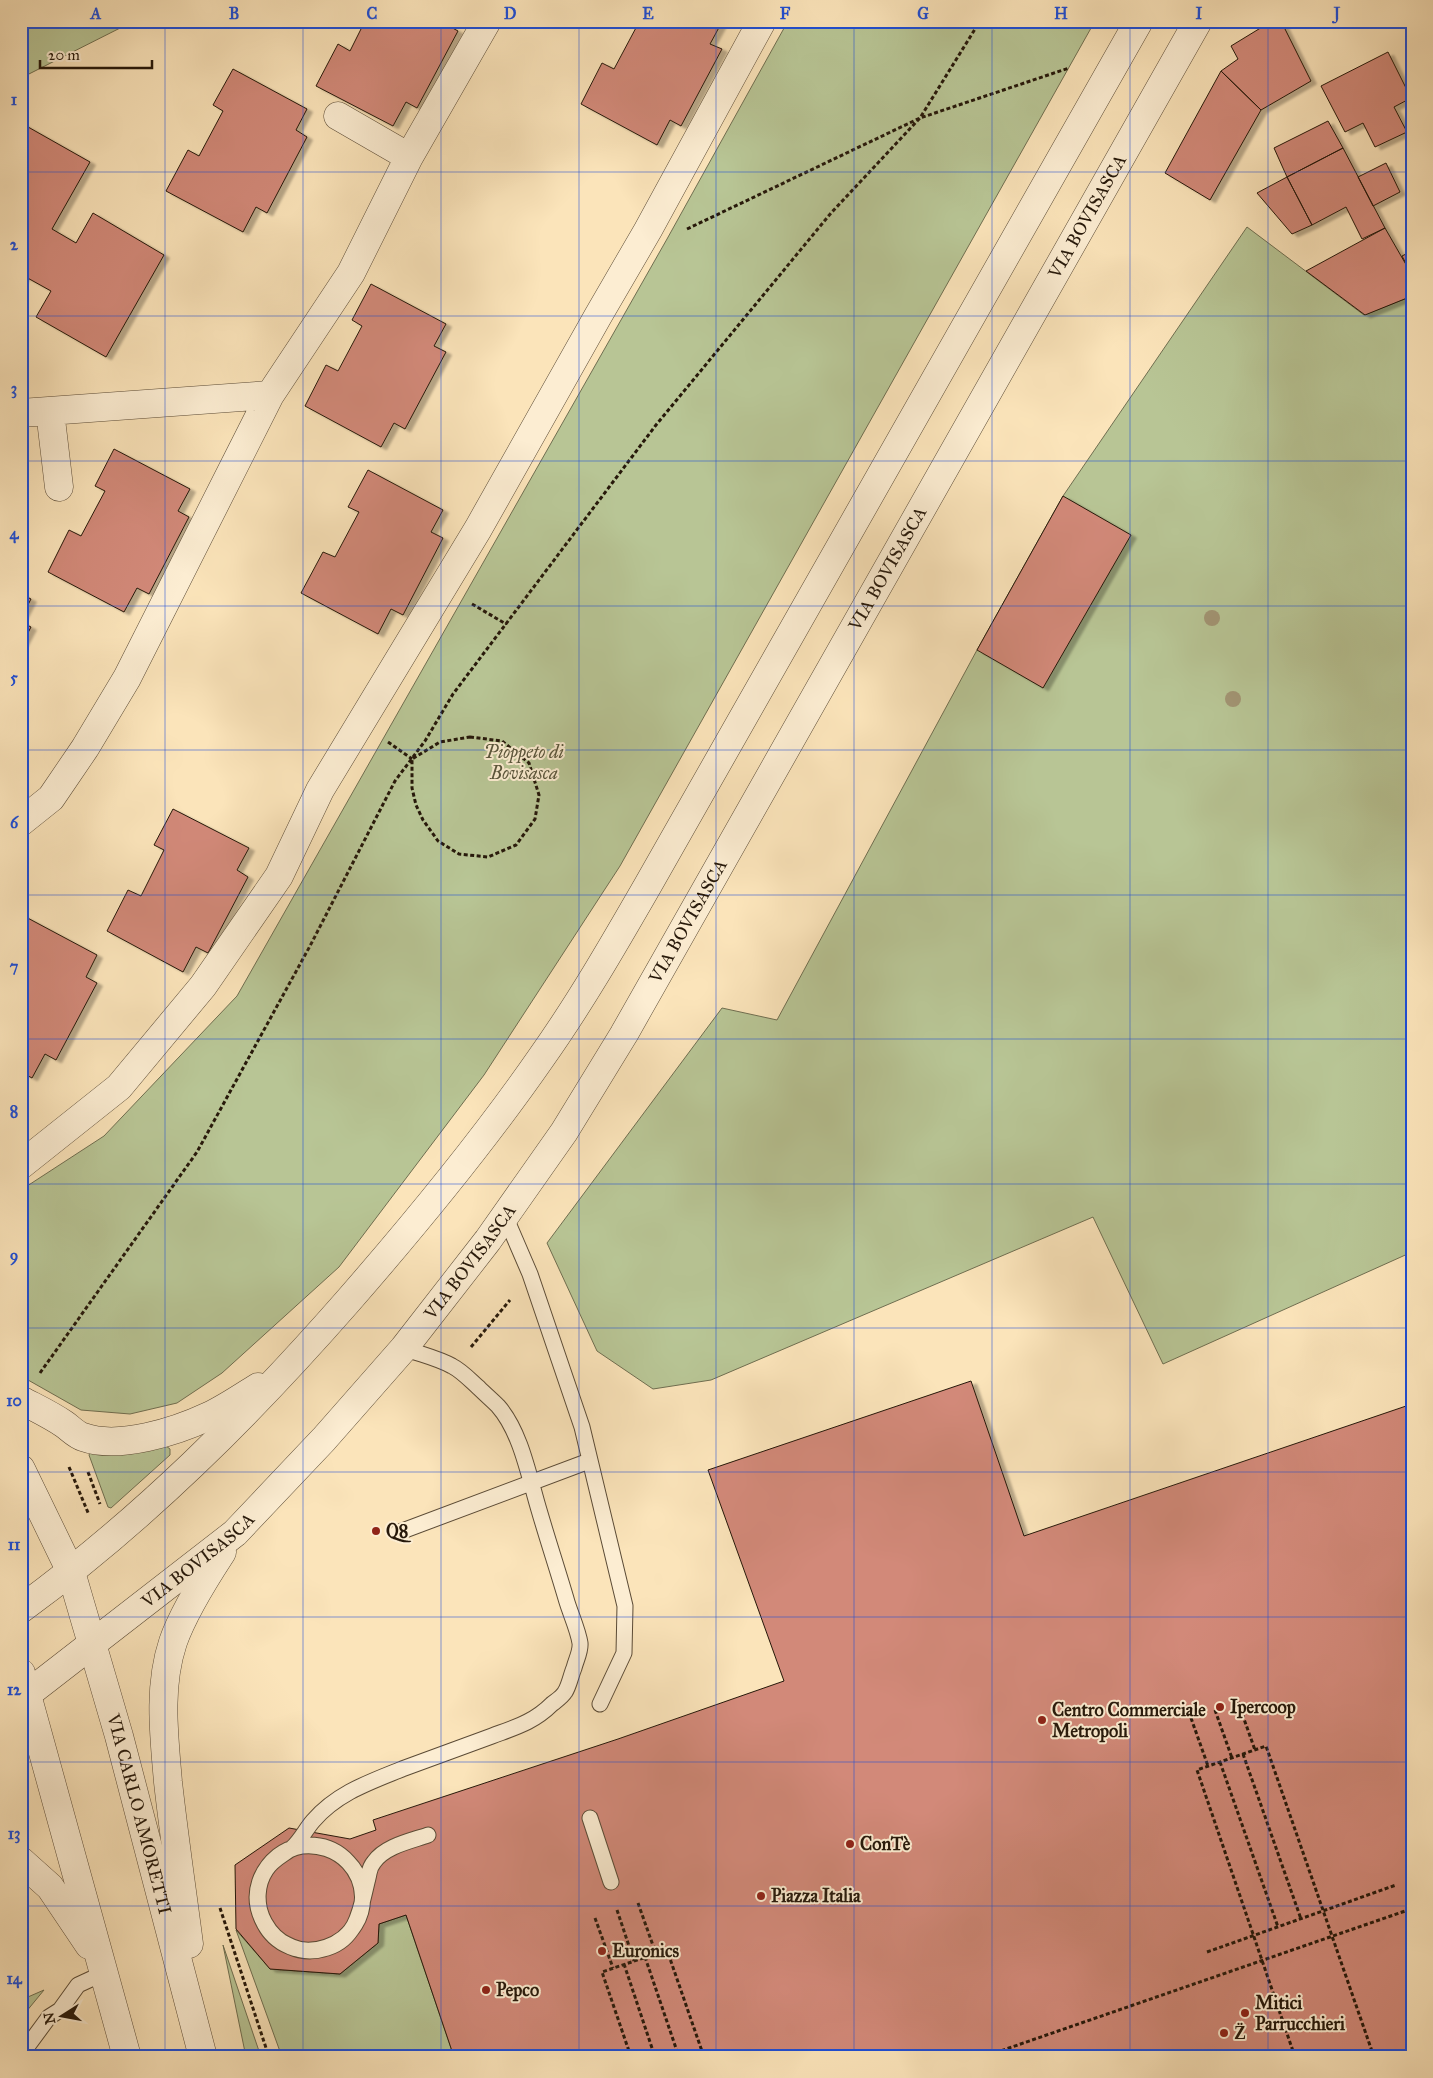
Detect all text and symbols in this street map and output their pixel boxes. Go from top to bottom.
text: A [90,4,102,23]
text: B [229,4,239,23]
text: C [367,4,378,23]
text: D [504,4,517,23]
text: E [642,4,654,23]
text: F [780,4,791,23]
text: G [917,4,929,23]
text: H [1054,4,1068,23]
text: I [1196,4,1203,23]
text: J [1332,4,1341,24]
scale bar [40,38,152,70]
text: 20 m [48,46,80,64]
text: 1 [11,90,18,109]
street label: VIA BOVISASCA [1043,151,1131,283]
text: 2 [10,235,19,254]
text: 3 [11,379,17,399]
street label: VIA BOVISASCA [843,503,931,635]
text: 4 [10,524,20,544]
text: 5 [10,668,18,687]
park label: Pioppeto di Bovisasca [484,741,564,784]
text: 6 [10,813,19,832]
street label: VIA BOVISASCA [644,855,732,988]
text: 7 [10,957,19,976]
text: 8 [10,1102,18,1121]
street label: VIA BOVISASCA [419,1200,521,1325]
text: 9 [10,1246,18,1266]
text: 10 [6,1391,22,1410]
street label: VIA BOVISASCA [136,1508,259,1613]
place label: Q8 [386,1520,412,1543]
marker: Q8 [370,1525,382,1537]
text: 11 [8,1535,21,1554]
text: 12 [7,1680,22,1699]
place label: Ipercoop [1230,1696,1296,1719]
place label: Centro Commerciale Metropoli [1052,1699,1206,1743]
marker: Ipercoop [1214,1701,1226,1713]
street label: VIA CARLO AMORETTI [102,1710,176,1917]
marker: Centro Commerciale Metropoli [1036,1714,1048,1726]
text: 13 [8,1824,20,1844]
place label: ConTè [860,1833,911,1855]
marker: ConTè [844,1838,856,1850]
place label: Piazza Italia [771,1885,861,1907]
marker: Piazza Italia [755,1890,767,1902]
place label: Euronics [612,1940,680,1962]
marker: Euronics [596,1945,608,1957]
text: 14 [6,1969,23,1989]
place label: Pepco [496,1979,539,2002]
marker: Pepco [480,1984,492,1996]
north arrow [38,1990,88,2040]
place label: Mitici Parrucchieri [1255,1992,1346,2035]
marker: Mitici Parrucchieri [1239,2007,1251,2019]
text: N [40,2011,59,2026]
place label: Z̈ [1234,2022,1246,2044]
marker: Z̈ [1218,2027,1230,2039]

